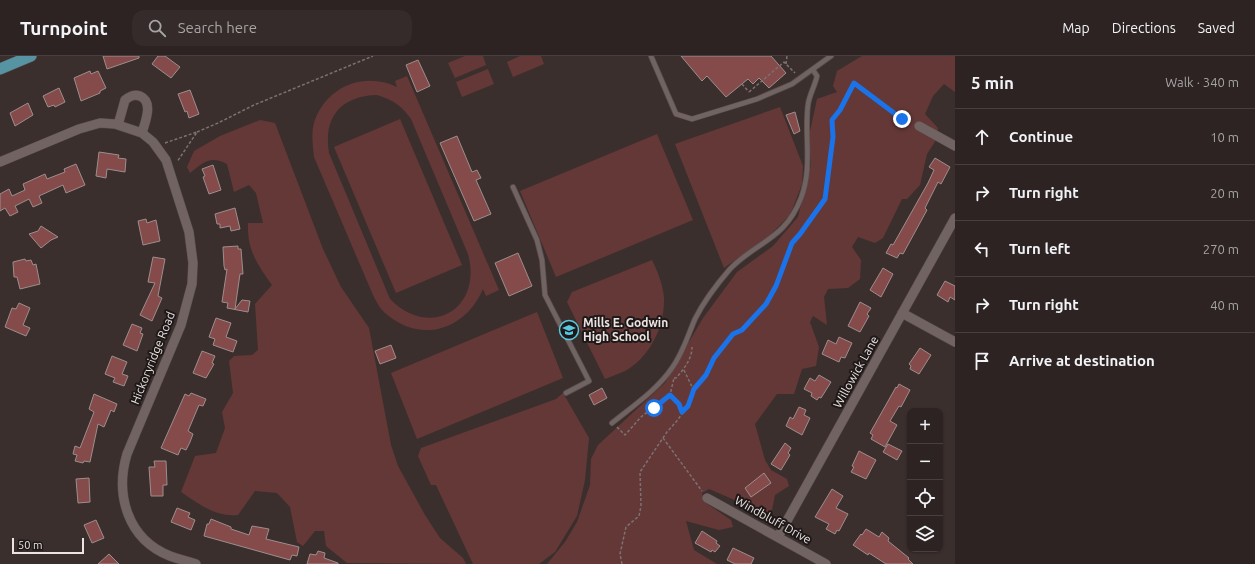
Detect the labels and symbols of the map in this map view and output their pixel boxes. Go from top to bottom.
route end [893,110,911,128]
street label: Hickoryridge Road [128,310,177,406]
place label: Mills E. Godwin High School [583,316,668,343]
school or university icon: Mills E. Godwin High School [558,319,580,341]
street label: Willowick Lane [831,334,881,410]
route start [645,399,663,417]
street label: Windbluff Drive [733,493,814,546]
scale bar [12,536,84,555]

